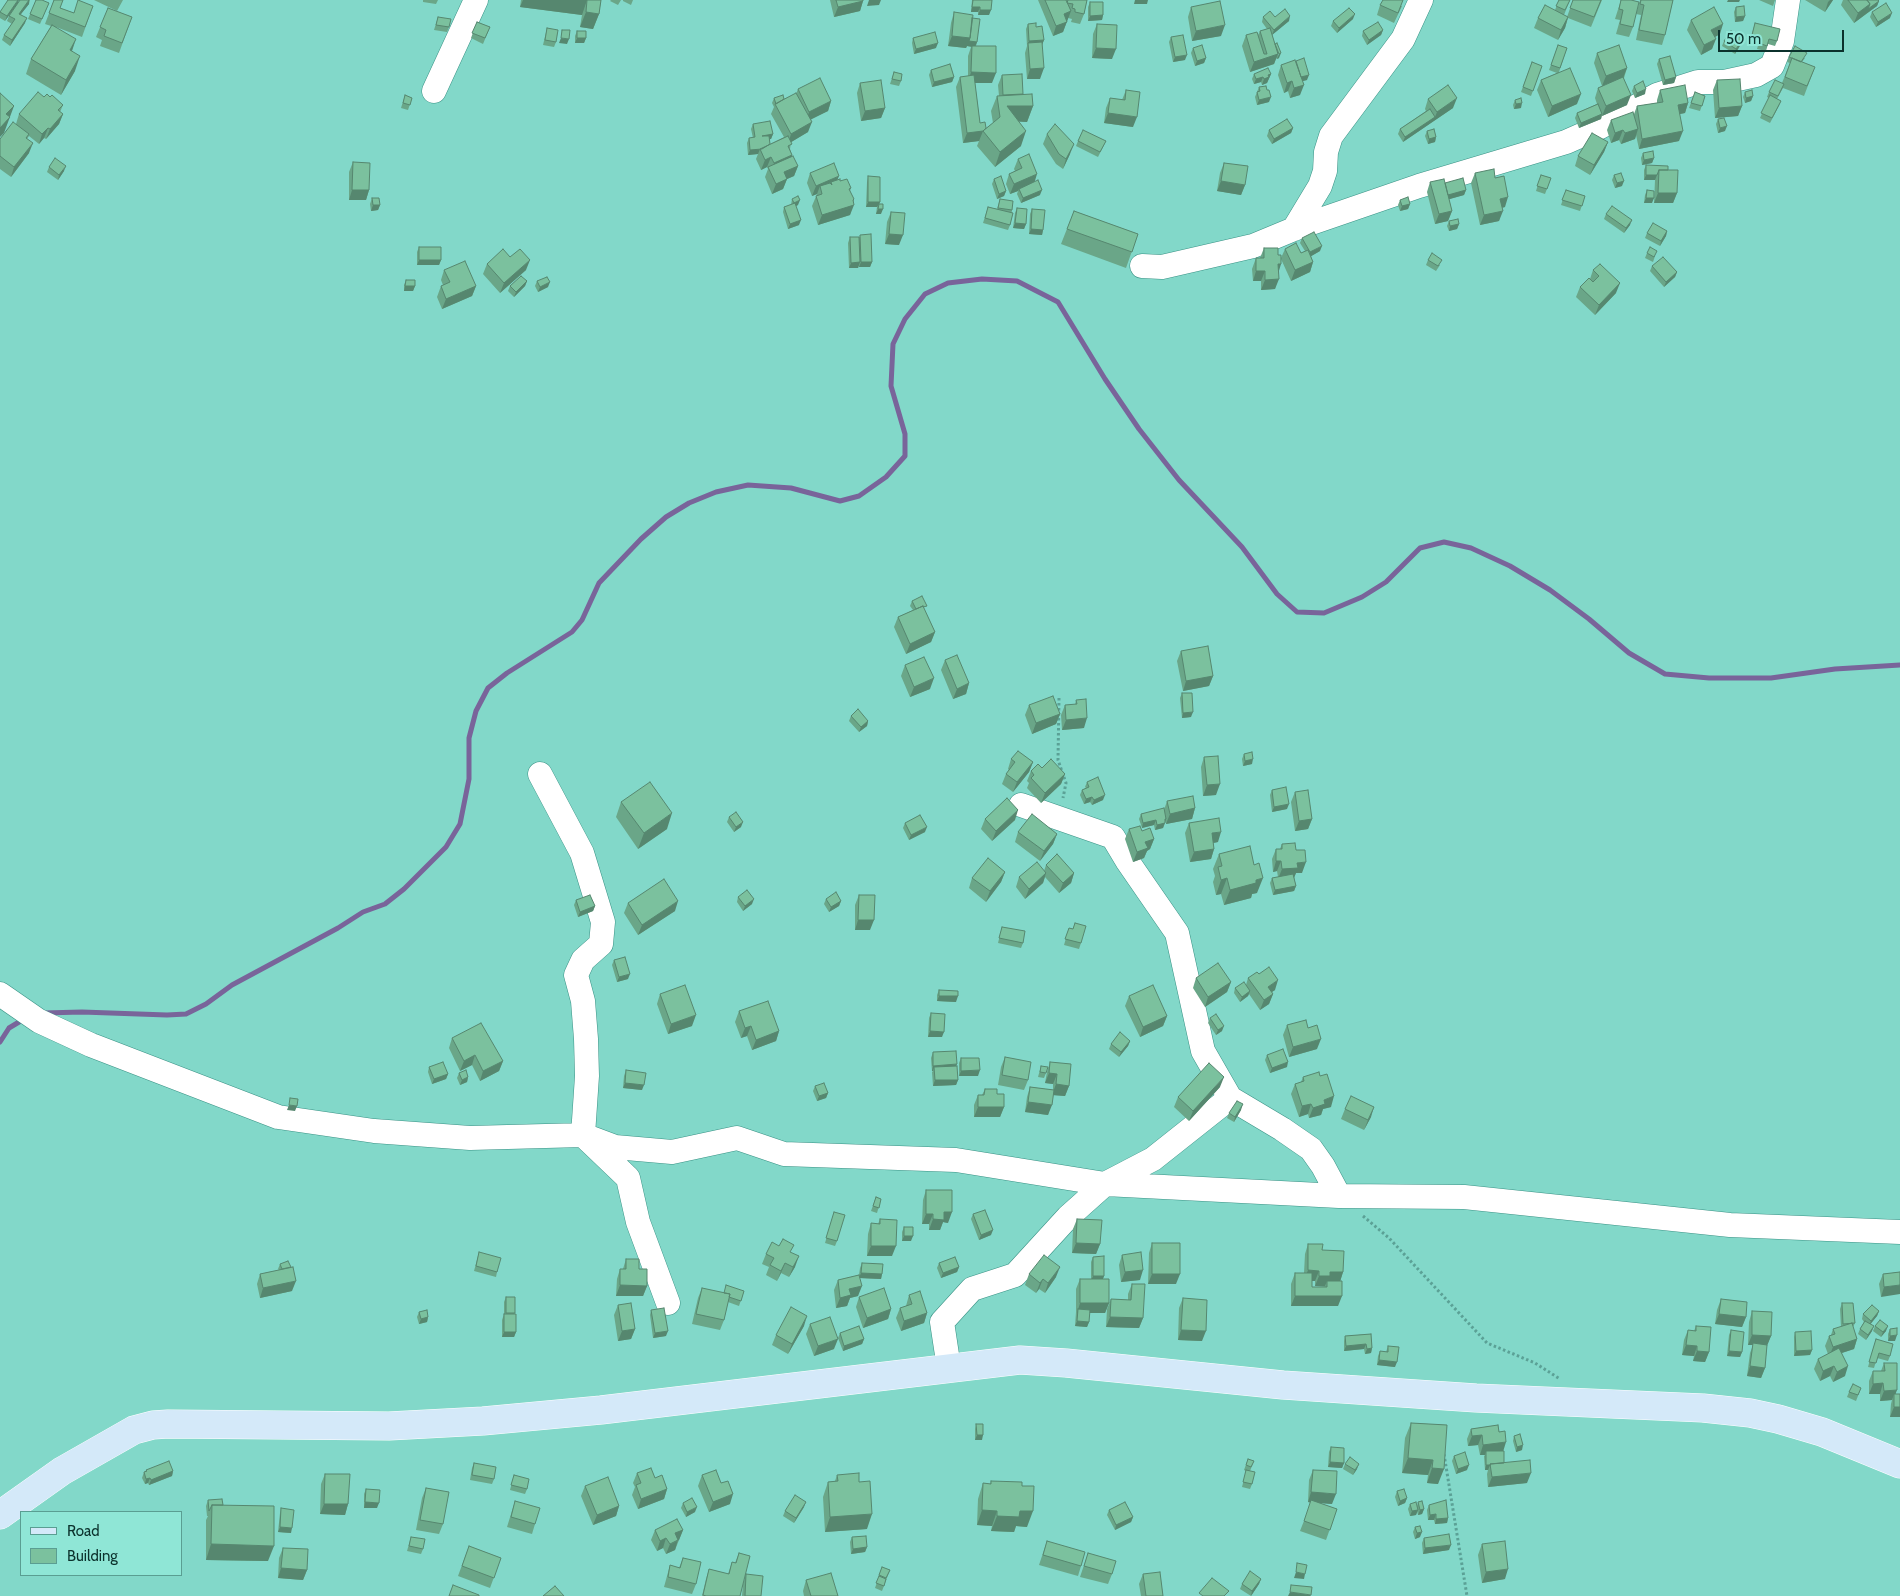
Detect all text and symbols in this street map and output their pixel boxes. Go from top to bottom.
scale bar [1720,20,1846,52]
text: 50 m [1726,30,1761,48]
legend [20,1511,182,1576]
text: Road [67,1522,100,1540]
text: Building [67,1547,118,1565]

